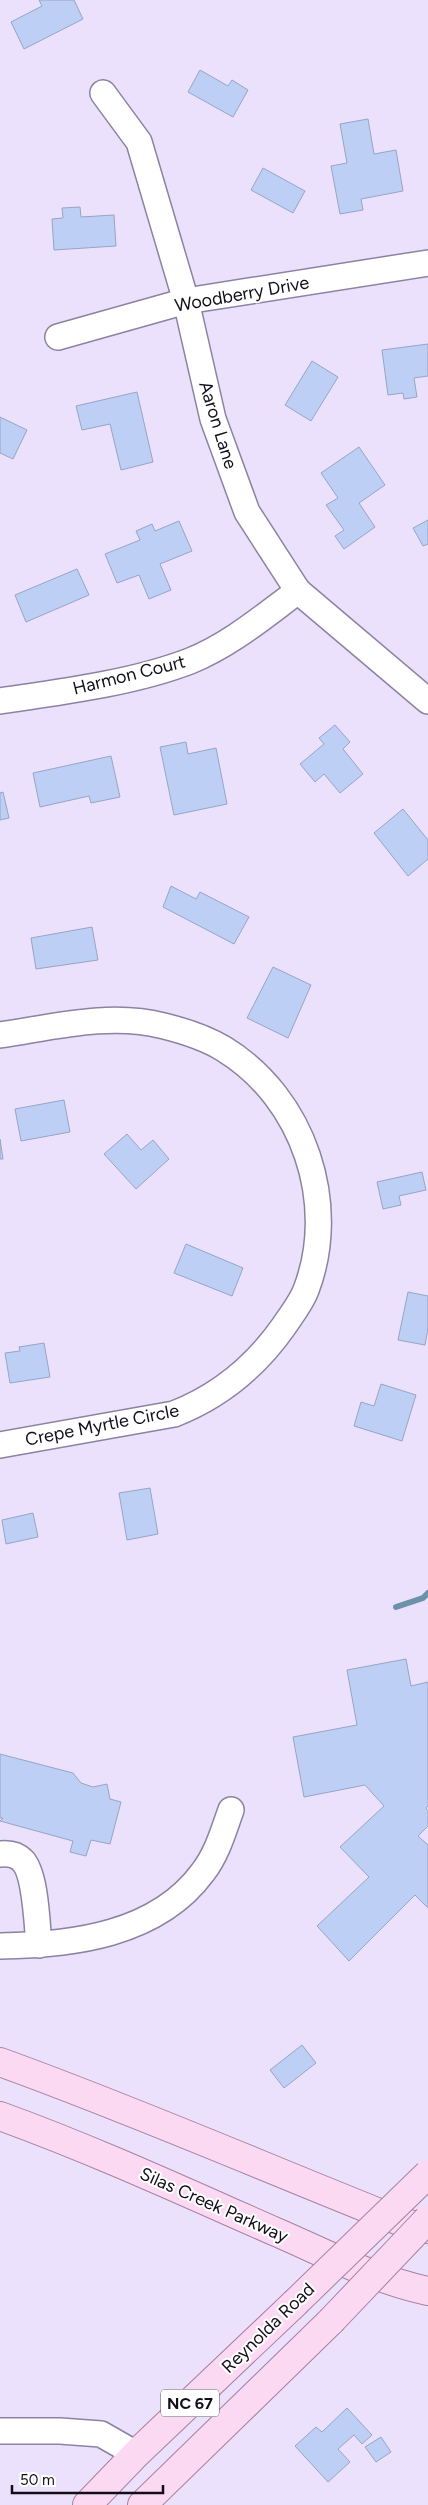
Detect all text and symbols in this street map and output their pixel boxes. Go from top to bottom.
street label: Woodberry Drive [173,271,311,317]
street label: Aaron Lane [194,378,242,472]
street label: Harmon Court [70,650,188,700]
street label: Crepe Myrtle Circle [23,1399,181,1451]
street label: Silas Creek Parkway [137,2162,292,2248]
street label: Reynolda Road [217,2278,319,2378]
road number: NC 67 [161,2390,219,2416]
scale bar [12,2462,164,2494]
text: 50 m [20,2471,55,2489]

